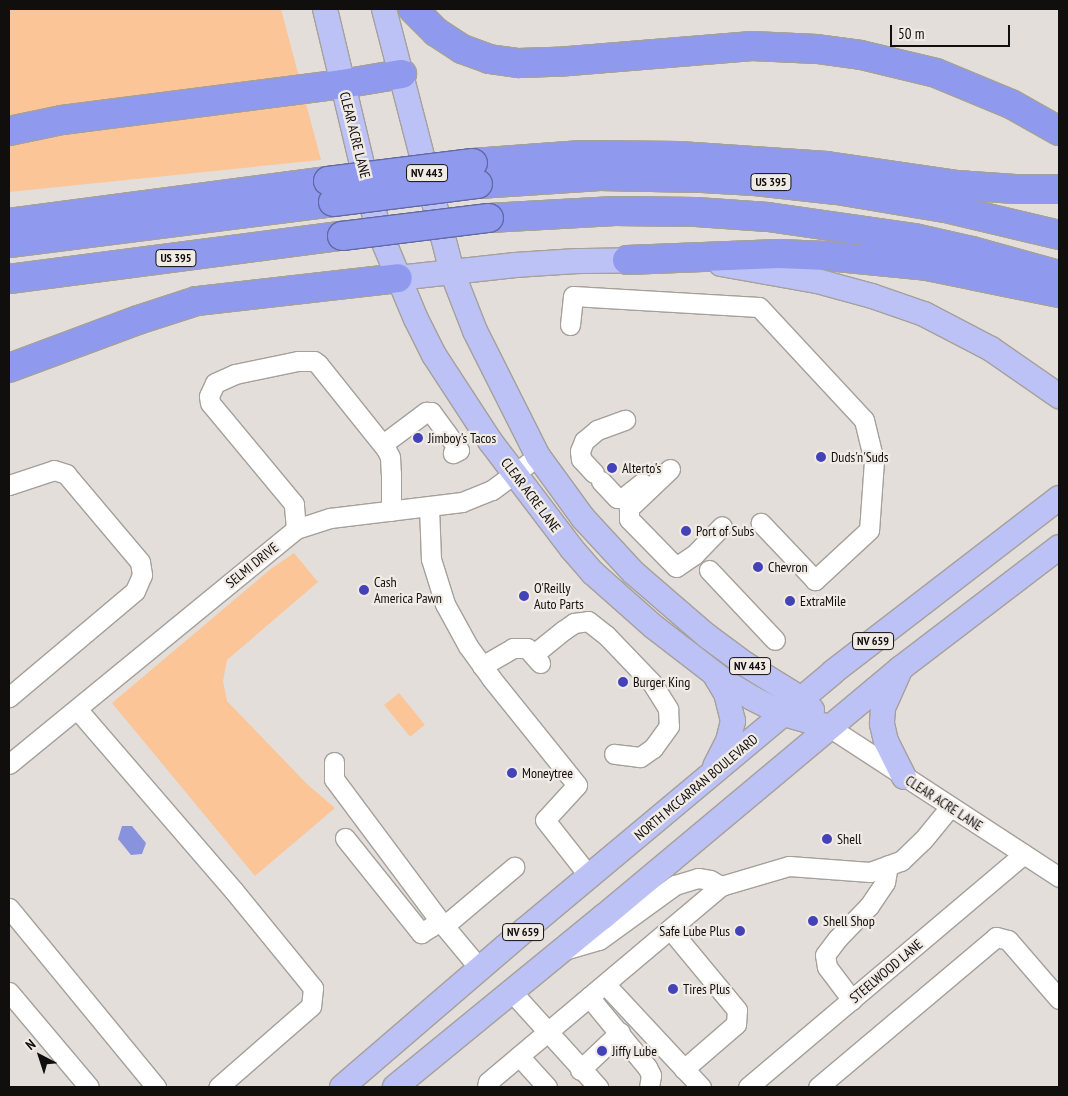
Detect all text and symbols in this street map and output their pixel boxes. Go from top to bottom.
scale bar [893,15,1013,47]
text: 50 m [898,24,924,43]
street label: CLEAR ACRE LANE [336,90,374,180]
road number: NV 443 [406,164,448,182]
road number: US 395 [750,172,792,192]
road number: US 395 [155,248,197,268]
place label: Jimboy's Tacos [428,430,496,446]
marker: Jimboy's Tacos [412,432,424,444]
place label: Duds'n'Suds [831,449,889,465]
marker: Duds'n'Suds [815,451,827,463]
street label: CLEAR ACRE LANE [498,454,564,536]
place label: Alterto's [622,460,661,476]
marker: Alterto's [606,462,618,474]
place label: Port of Subs [696,523,754,539]
marker: Port of Subs [680,525,692,537]
street label: SELMI DRIVE [222,539,282,591]
place label: Chevron [768,559,808,575]
marker: Chevron [752,561,764,573]
place label: Cash America Pawn [374,574,442,606]
place label: O'Reilly Auto Parts [534,580,584,612]
marker: Cash America Pawn [358,584,370,596]
marker: O'Reilly Auto Parts [518,590,530,602]
place label: ExtraMile [800,593,846,609]
marker: ExtraMile [784,595,796,607]
road number: NV 659 [852,631,894,650]
road number: NV 443 [729,656,771,676]
place label: Burger King [633,674,690,690]
marker: Burger King [617,676,629,688]
street label: NORTH MCCARRAN BOULEVARD [631,730,761,844]
place label: Moneytree [522,765,573,781]
marker: Moneytree [506,767,518,779]
street label: CLEAR ACRE LANE [902,772,986,834]
place label: Shell [837,831,861,847]
marker: Shell [821,833,833,845]
place label: Shell Shop [823,913,875,929]
marker: Shell Shop [807,915,819,927]
road number: NV 659 [502,922,544,942]
place label: Safe Lube Plus [659,923,730,939]
marker: Safe Lube Plus [734,925,746,937]
street label: STEELWOOD LANE [846,936,926,1006]
place label: Tires Plus [683,981,730,997]
marker: Tires Plus [667,983,679,995]
north arrow [15,1031,65,1081]
text: N [22,1035,39,1054]
place label: Jiffy Lube [612,1043,657,1059]
marker: Jiffy Lube [596,1045,608,1057]

